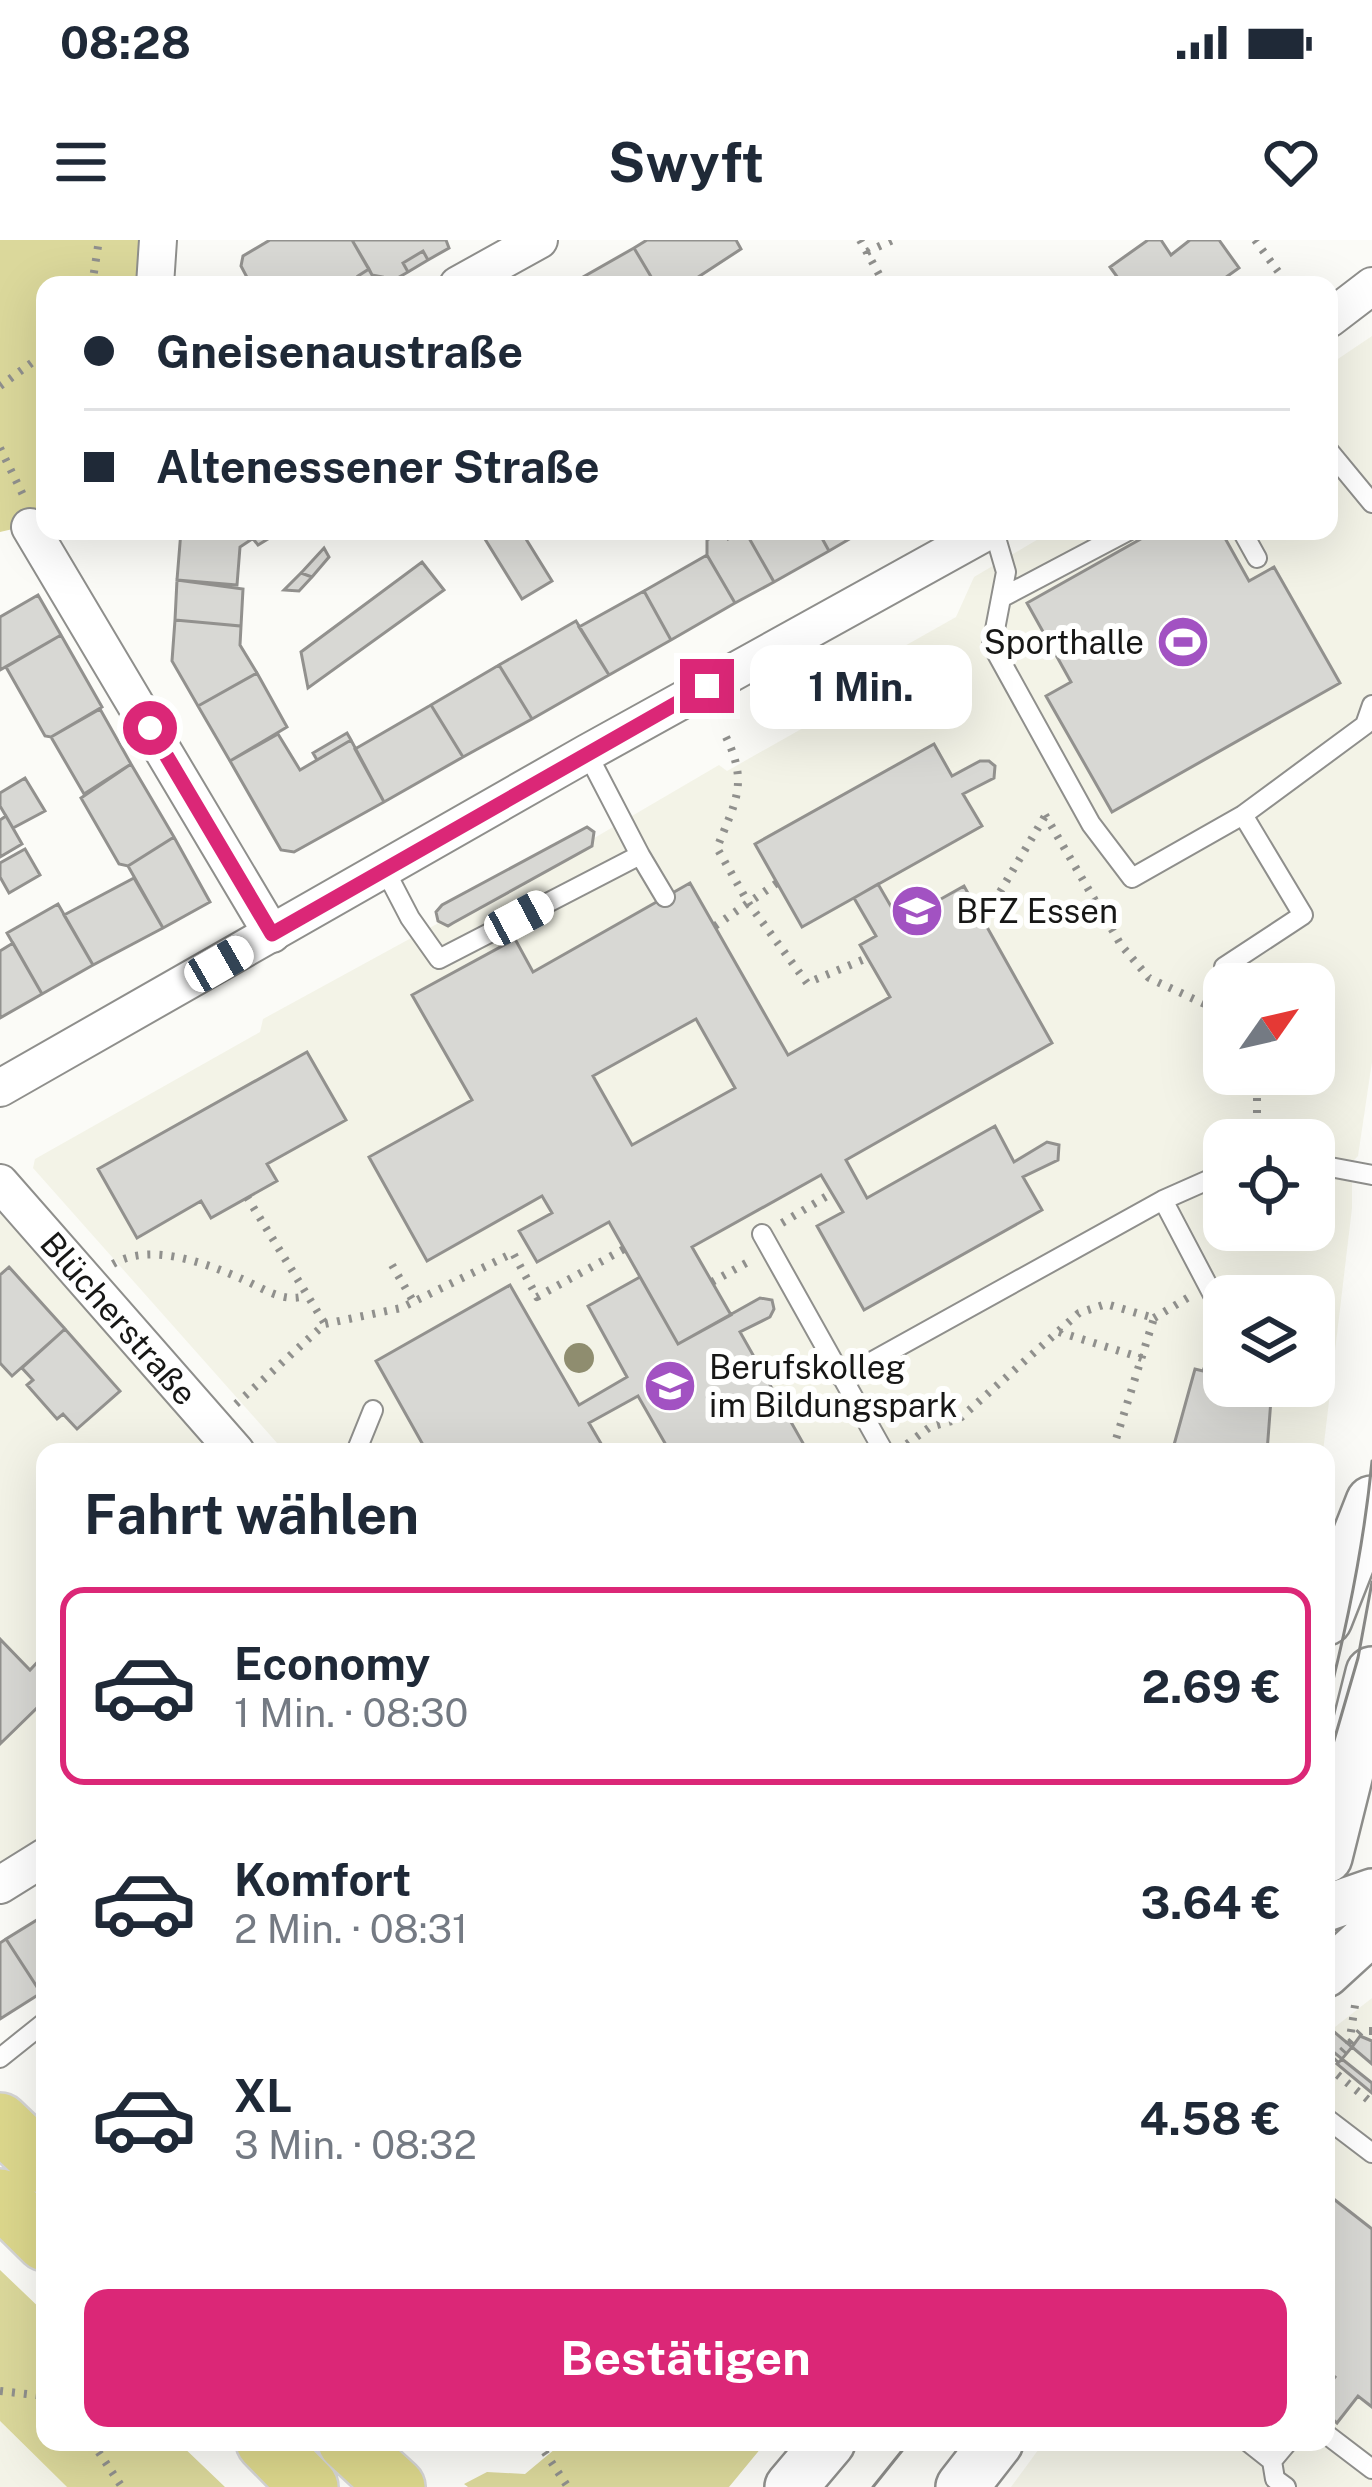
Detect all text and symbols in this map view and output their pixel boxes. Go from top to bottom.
text: 08:28 [60,16,191,69]
icon: menu [48,129,114,195]
icon: heart [1258,129,1324,195]
text: Swyft [608,131,764,194]
text: Gneisenaustraße [156,325,523,378]
text: Altenessener Straße [156,440,600,493]
sports icon: Sporthalle [1155,614,1211,670]
place label: Sporthalle [984,623,1144,661]
callout: 1 Min. [749,644,971,728]
route end [680,659,734,713]
text: 1 Min. [808,664,914,710]
route start [123,701,177,755]
school or university icon: BFZ Essen [889,883,945,939]
car [479,885,559,951]
place label: BFZ Essen [956,892,1118,930]
car [179,930,259,998]
north arrow [1203,963,1335,1095]
map controls [1203,963,1335,1407]
button: locate [1203,1119,1335,1251]
street label: Blücherstraße [33,1224,205,1412]
button: layers [1203,1275,1335,1407]
place label: Berufskolleg im Bildungspark [709,1348,958,1424]
school or university icon: Berufskolleg im Bildungspark [642,1358,698,1414]
text: Fahrt wählen [84,1483,419,1546]
icon: car [90,1632,198,1740]
text: Economy [234,1637,430,1690]
text: 2.69 € [1142,1660,1281,1713]
text: 1 Min. · 08:30 [234,1690,468,1736]
icon: car [90,1848,198,1956]
text: Komfort [234,1853,411,1906]
text: 3.64 € [1140,1876,1281,1929]
text: 2 Min. · 08:31 [234,1906,468,1952]
icon: car [90,2064,198,2172]
text: XL [234,2069,292,2122]
text: 4.58 € [1139,2092,1281,2145]
text: 3 Min. · 08:32 [234,2122,477,2168]
button: Bestätigen [84,2289,1287,2427]

